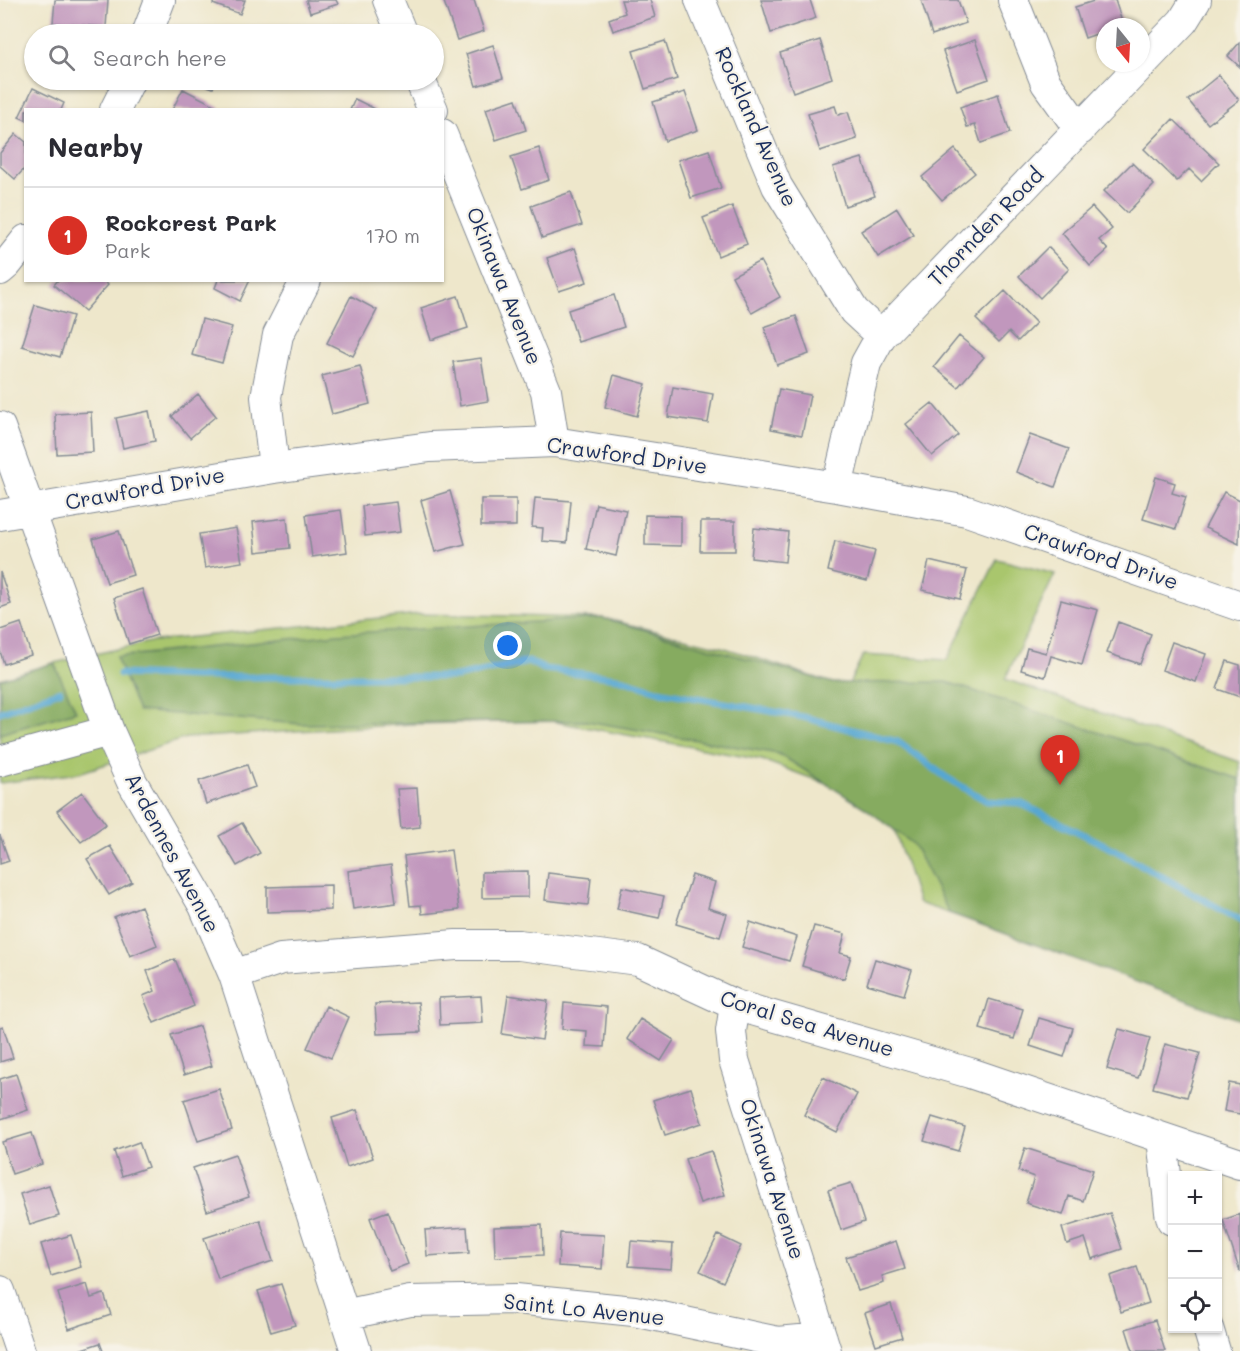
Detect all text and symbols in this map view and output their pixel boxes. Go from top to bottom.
north arrow [1096,18,1150,72]
search box [24,24,444,90]
icon: search [45,41,78,74]
street label: Rockland Avenue [710,42,805,210]
text: Search here [93,43,227,72]
text: Nearby [48,130,143,164]
street label: Thornden Road [921,161,1049,291]
street label: Okinawa Avenue [461,203,549,368]
text: Rockcrest Park [105,208,277,237]
text: 1 [63,222,72,248]
text: 170 m [365,222,420,248]
text: Park [105,237,150,263]
street label: Crawford Drive [545,430,709,479]
street label: Crawford Drive [63,460,227,515]
street label: Crawford Drive [1021,517,1182,595]
your location [493,631,522,660]
pin: 1 [1040,736,1080,785]
street label: Ardennes Avenue [120,768,227,937]
street label: Coral Sea Avenue [717,983,898,1062]
street label: Okinawa Avenue [735,1095,812,1262]
map controls [1168,1171,1222,1333]
button: + [1168,1171,1222,1225]
button: − [1168,1225,1222,1279]
button: locate [1168,1279,1222,1333]
street label: Saint Lo Avenue [502,1287,666,1330]

